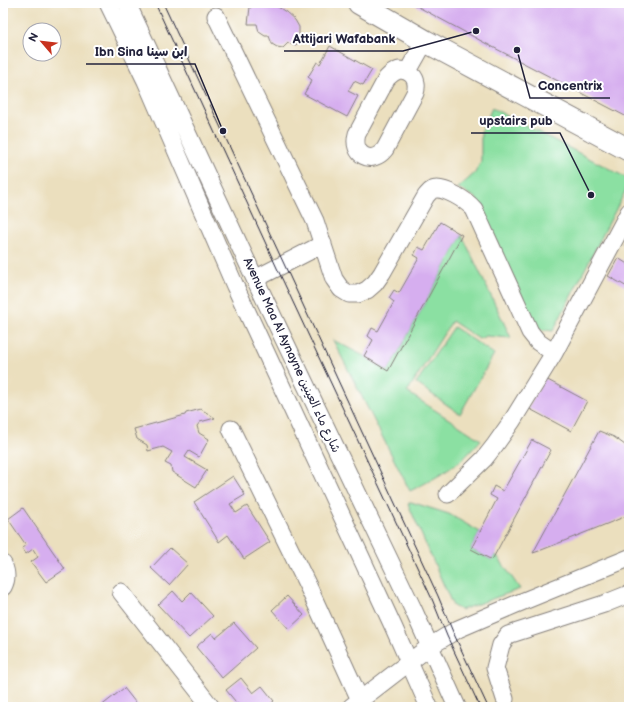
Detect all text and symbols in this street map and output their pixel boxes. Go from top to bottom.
north arrow [22,22,62,62]
callout: Attijari Wafabank [284,26,403,51]
text: N [26,31,41,44]
text: Attijari Wafabank [292,31,396,47]
callout: Ibn Sina ابن سينا [86,39,195,64]
text: Ibn Sina ابن سينا [95,44,187,60]
callout: Concentrix [530,73,610,98]
text: Concentrix [538,78,602,94]
callout: upstairs pub [471,108,560,133]
text: upstairs pub [479,113,553,129]
street label: Avenue Maa Al Aynayne شارع ماء العينين [239,255,343,455]

